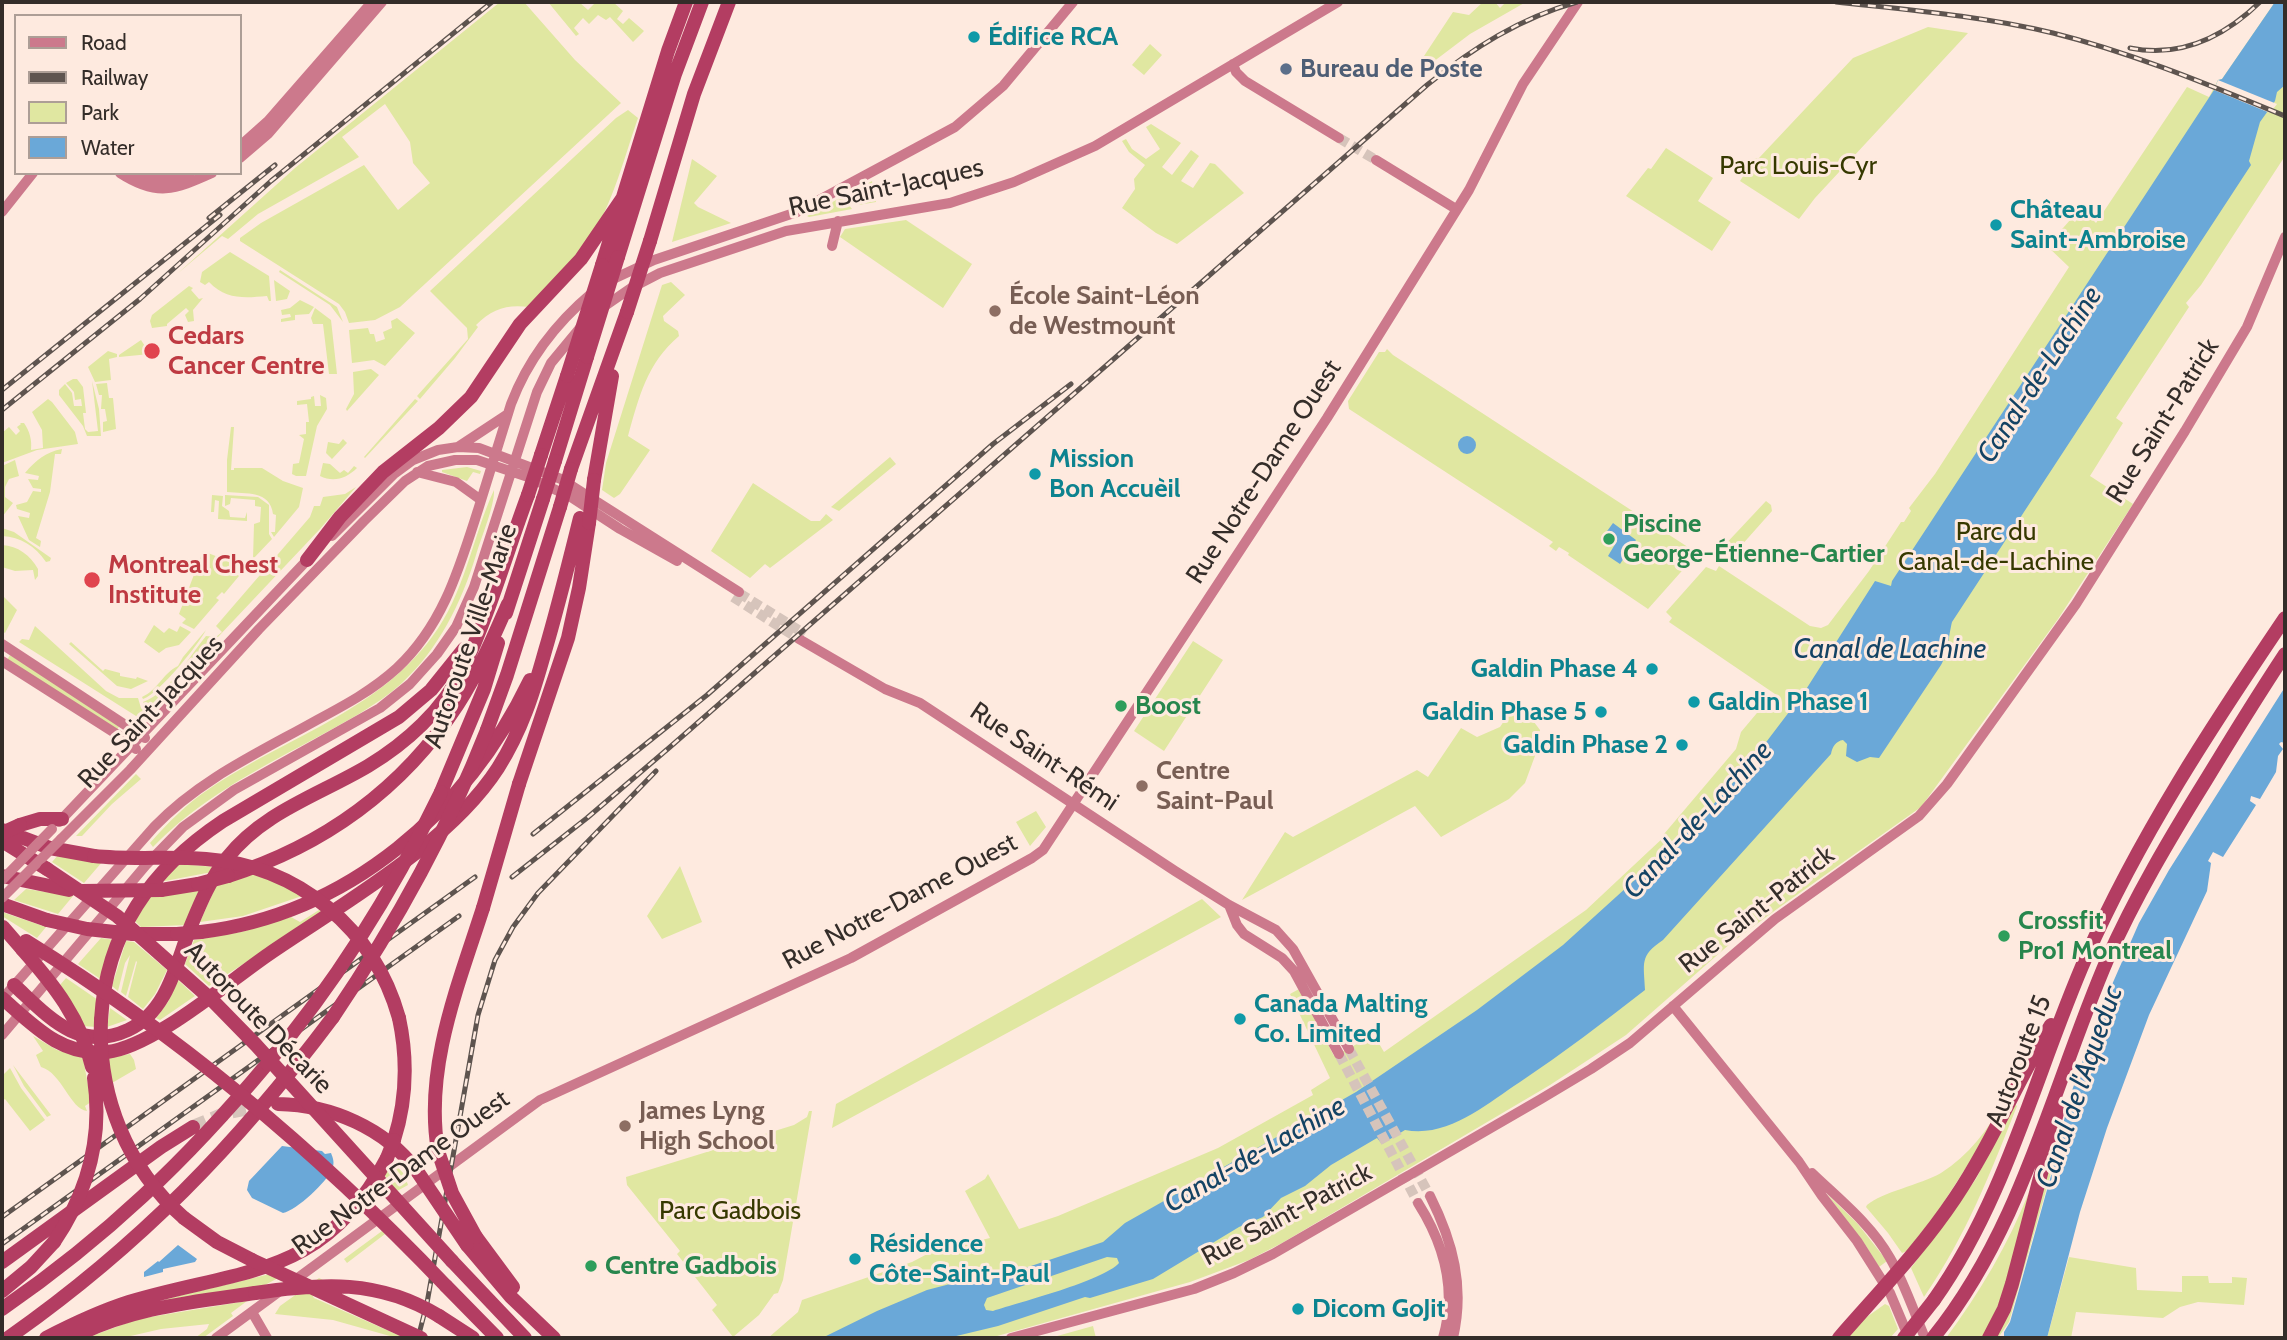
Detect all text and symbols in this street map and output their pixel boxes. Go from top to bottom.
legend [14,14,242,175]
place label: Édifice RCA [988,21,1118,53]
marker: Édifice RCA [966,29,982,45]
text: Road [81,30,127,55]
place label: Bureau de Poste [1300,53,1483,85]
marker: Bureau de Poste [1278,61,1294,77]
text: Railway [81,65,148,90]
text: Park [81,100,119,125]
text: Water [81,135,134,160]
park label: Parc Louis-Cyr [1719,150,1877,182]
street label: Rue Saint-Jacques [786,152,986,224]
place label: Château Saint-Ambroise [2010,194,2186,256]
marker: Château Saint-Ambroise [1988,217,2004,233]
place label: École Saint-Léon de Westmount [1009,280,1200,342]
water label: Canal-de-Lachine [1971,281,2109,469]
marker: École Saint-Léon de Westmount [987,303,1003,319]
place label: Cedars Cancer Centre [168,320,325,382]
street label: Rue Saint-Patrick [2100,333,2226,509]
marker: Cedars Cancer Centre [142,341,162,361]
street label: Rue Notre-Dame Ouest [1180,354,1348,590]
place label: Mission Bon Accuèil [1049,443,1181,504]
marker: Mission Bon Accuèil [1027,466,1043,482]
place label: Piscine George-Étienne-Cartier [1623,508,1884,570]
park label: Parc du Canal-de-Lachine [1898,516,2094,578]
street label: Autoroute Ville-Marie [418,520,524,752]
marker: Piscine George-Étienne-Cartier [1601,531,1617,547]
place label: Montreal Chest Institute [108,549,278,610]
marker: Montreal Chest Institute [82,570,102,590]
street label: Rue Saint-Jacques [72,629,230,795]
water label: Canal de Lachine [1794,633,1986,667]
place label: Galdin Phase 4 [1471,653,1638,685]
marker: Galdin Phase 4 [1644,661,1660,677]
place label: Galdin Phase 1 [1708,686,1869,718]
place label: Boost [1135,690,1201,722]
marker: Galdin Phase 1 [1686,694,1702,710]
street label: Rue Saint-Rémi [964,696,1124,818]
place label: Galdin Phase 5 [1422,696,1587,728]
marker: Boost [1113,698,1129,714]
marker: Galdin Phase 5 [1593,704,1609,720]
place label: Galdin Phase 2 [1503,729,1668,761]
water label: Canal-de-Lachine [1616,734,1780,906]
marker: Galdin Phase 2 [1674,737,1690,753]
place label: Centre Saint-Paul [1156,755,1273,816]
marker: Centre Saint-Paul [1134,778,1150,794]
street label: Rue Notre-Dame Ouest [778,827,1022,977]
street label: Rue Saint-Patrick [1673,840,1841,980]
place label: Crossfit Pro1 Montreal [2018,905,2172,967]
marker: Crossfit Pro1 Montreal [1996,928,2012,944]
street label: Autoroute Décarie [178,935,338,1101]
water label: Canal de l'Aqueduc [2030,982,2130,1192]
place label: Canada Malting Co. Limited [1254,988,1427,1050]
street label: Autoroute 15 [1980,991,2058,1131]
marker: Canada Malting Co. Limited [1232,1011,1248,1027]
street label: Rue Notre-Dame Ouest [286,1084,516,1262]
water label: Canal-de-Lachine [1159,1090,1351,1220]
place label: James Lyng High School [639,1095,775,1156]
marker: James Lyng High School [617,1118,633,1134]
street label: Rue Saint-Patrick [1197,1157,1377,1273]
park label: Parc Gadbois [659,1195,801,1227]
place label: Résidence Côte-Saint-Paul [869,1228,1050,1290]
place label: Centre Gadbois [605,1250,777,1282]
marker: Résidence Côte-Saint-Paul [847,1251,863,1267]
marker: Centre Gadbois [583,1258,599,1274]
place label: Dicom GoJit [1312,1293,1445,1325]
marker: Dicom GoJit [1290,1301,1306,1317]

